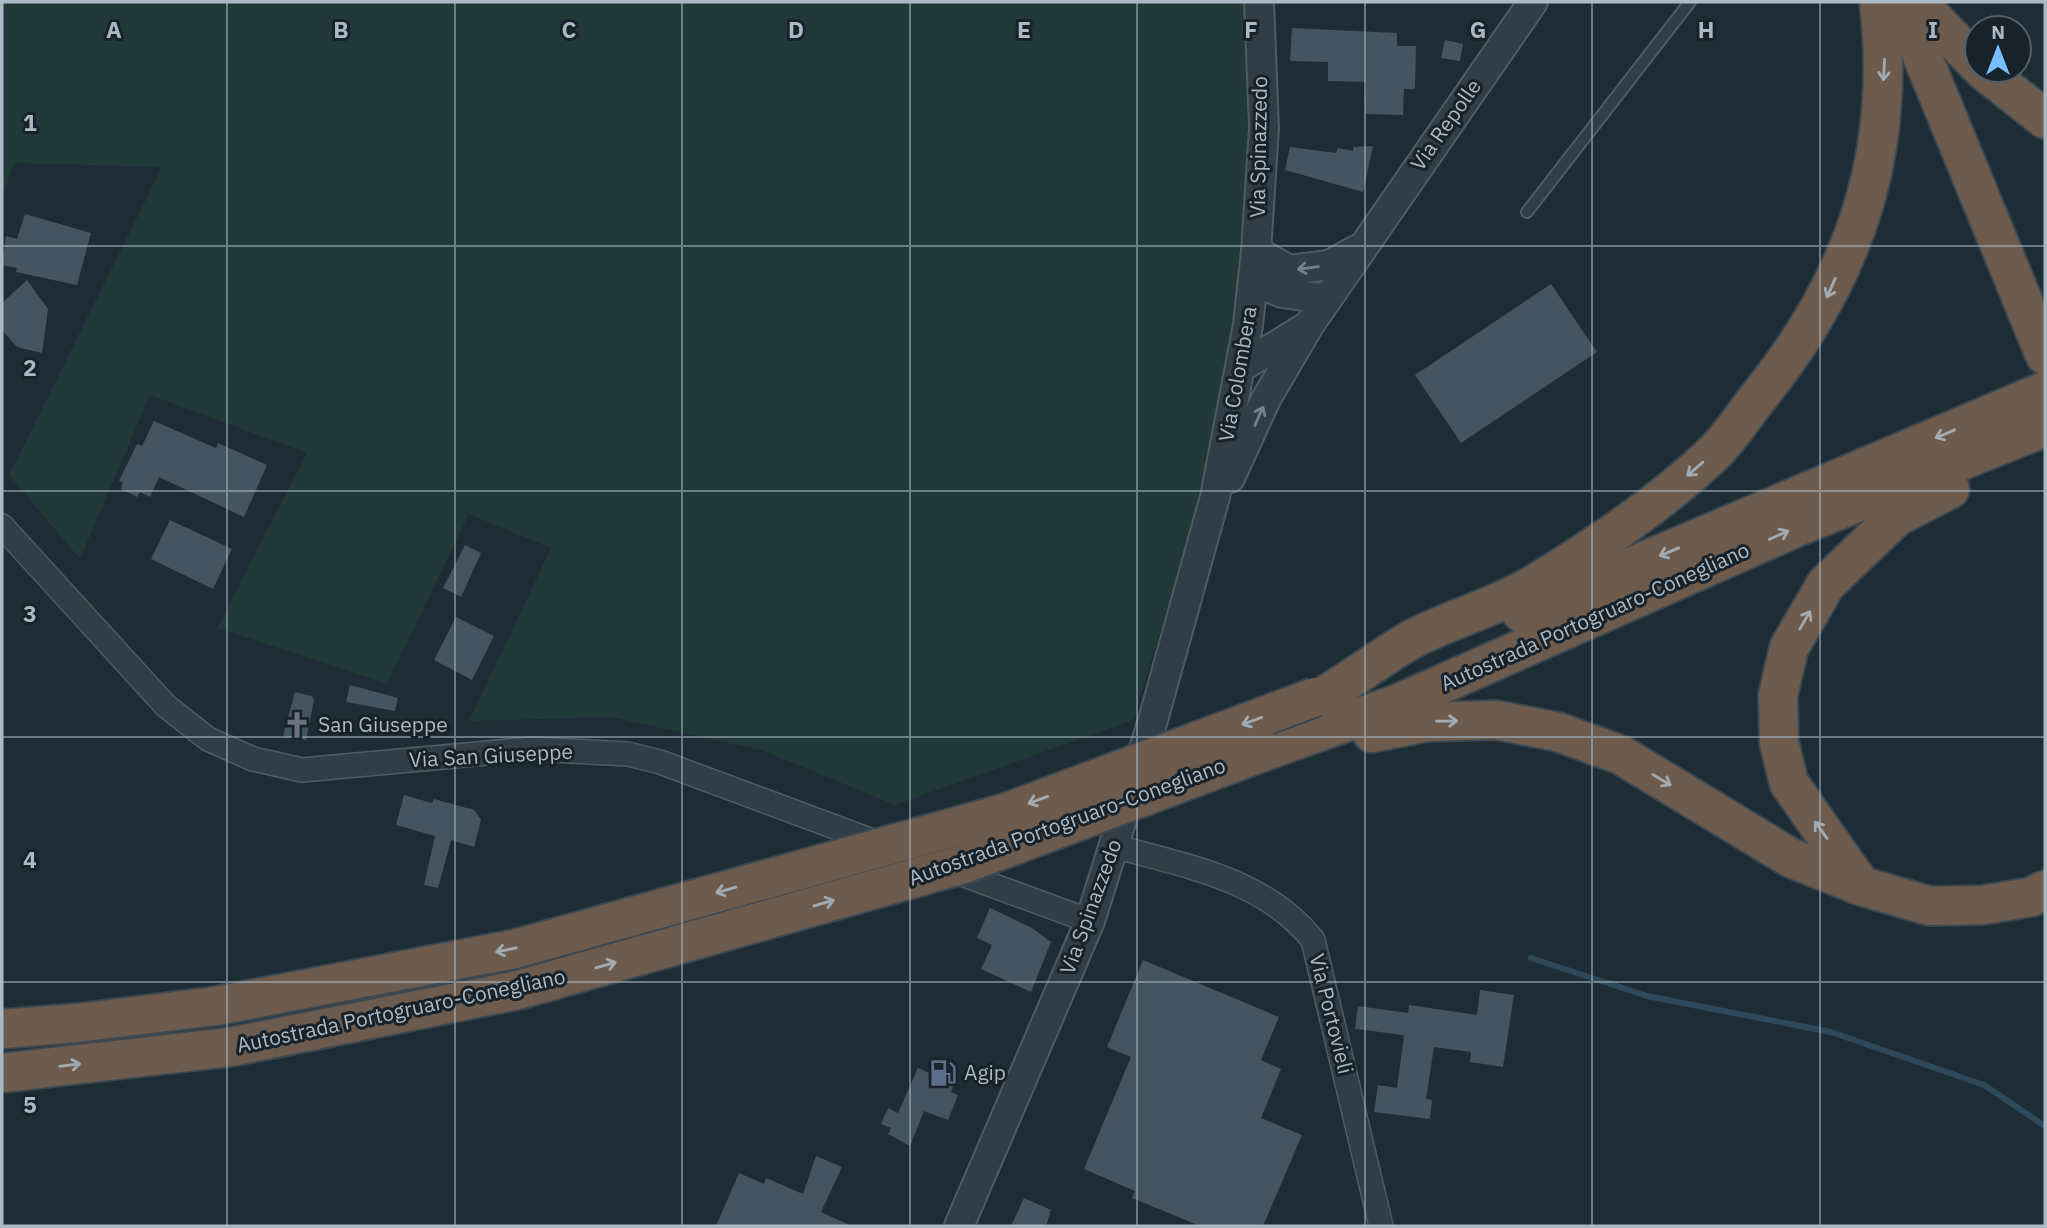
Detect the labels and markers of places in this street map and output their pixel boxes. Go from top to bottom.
church icon: San Giuseppe [282,710,312,740]
place label: San Giuseppe [318,710,448,738]
fuel station icon: Agip [928,1058,958,1088]
place label: Agip [964,1058,1006,1086]

